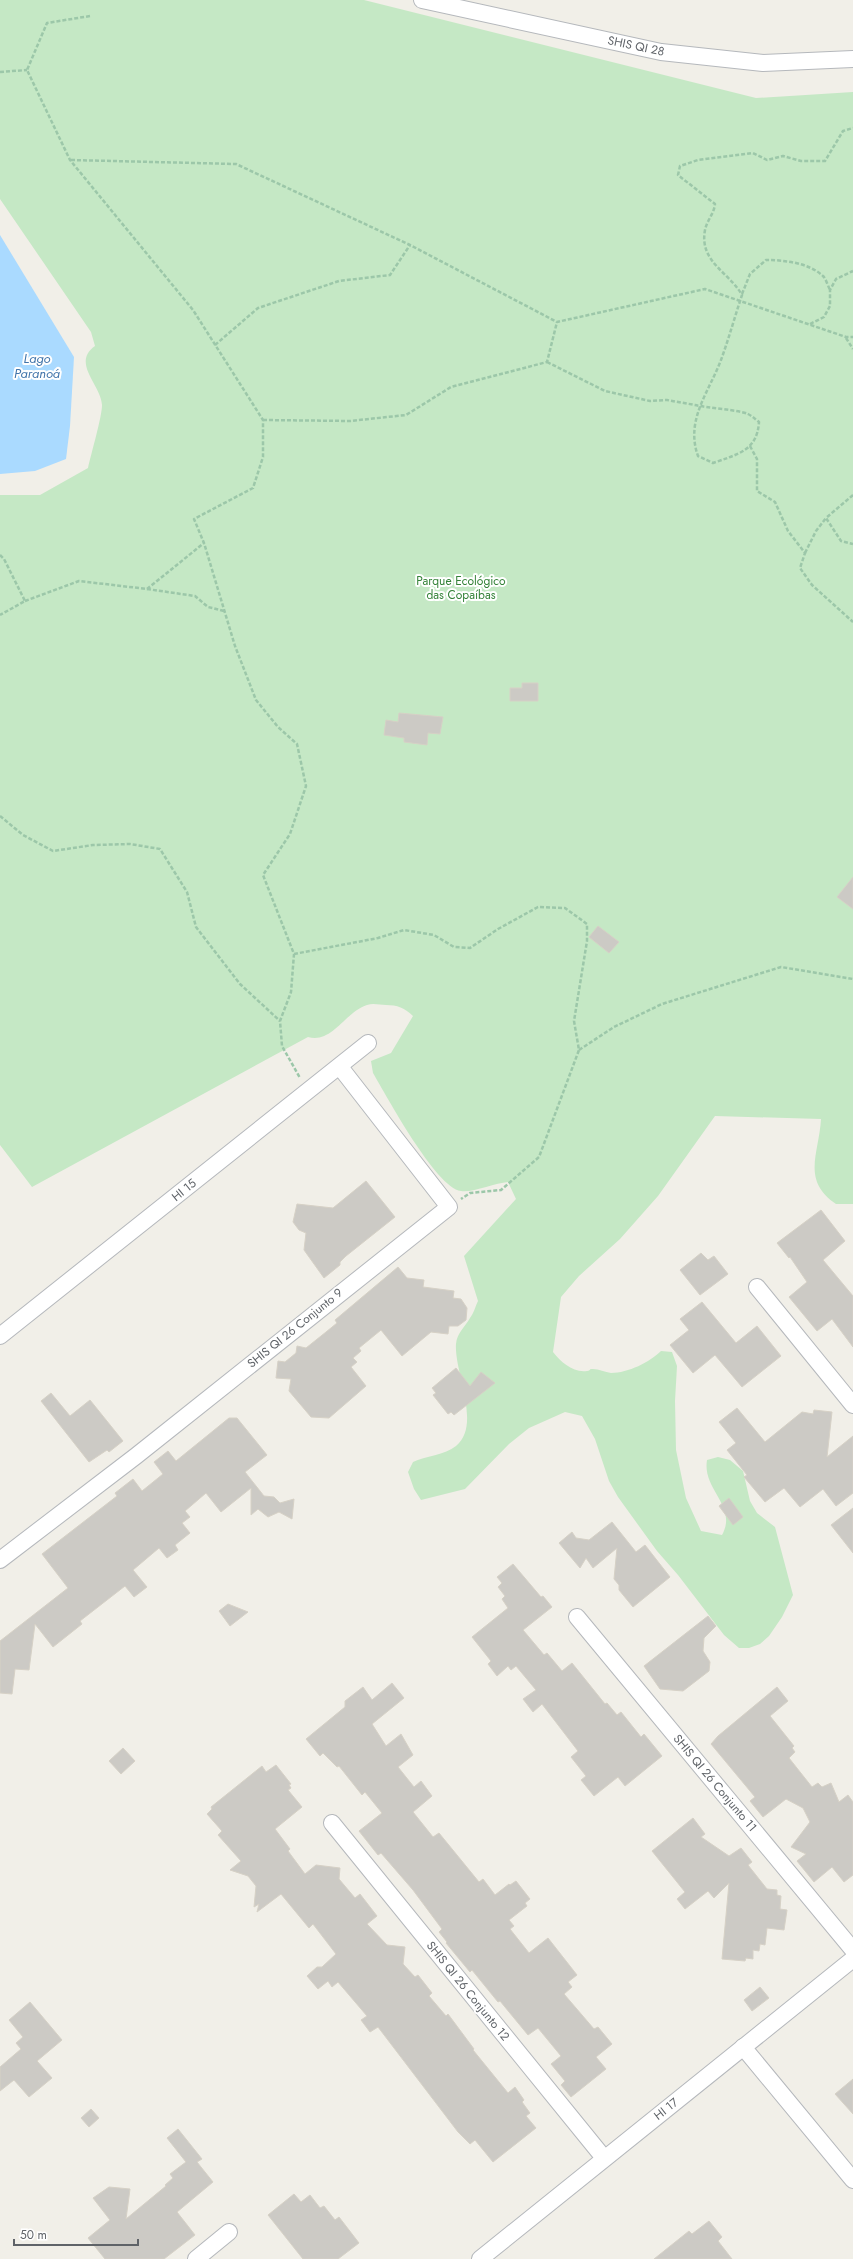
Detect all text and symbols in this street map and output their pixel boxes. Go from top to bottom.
street label: SHIS QI 28 [606,31,666,61]
water label: Lago Paranoá [14,349,60,383]
park label: Parque Ecológico das Copaíbas [416,572,506,604]
street label: HI 15 [168,1174,200,1206]
street label: SHIS QI 26 Conjunto 9 [243,1284,347,1372]
street label: SHIS QI 26 Conjunto 11 [669,1730,761,1836]
street label: SHIS QI 26 Conjunto 12 [422,1937,514,2045]
street label: HI 17 [650,2093,683,2124]
scale bar [14,2221,138,2247]
text: 50 m [20,2226,47,2244]

